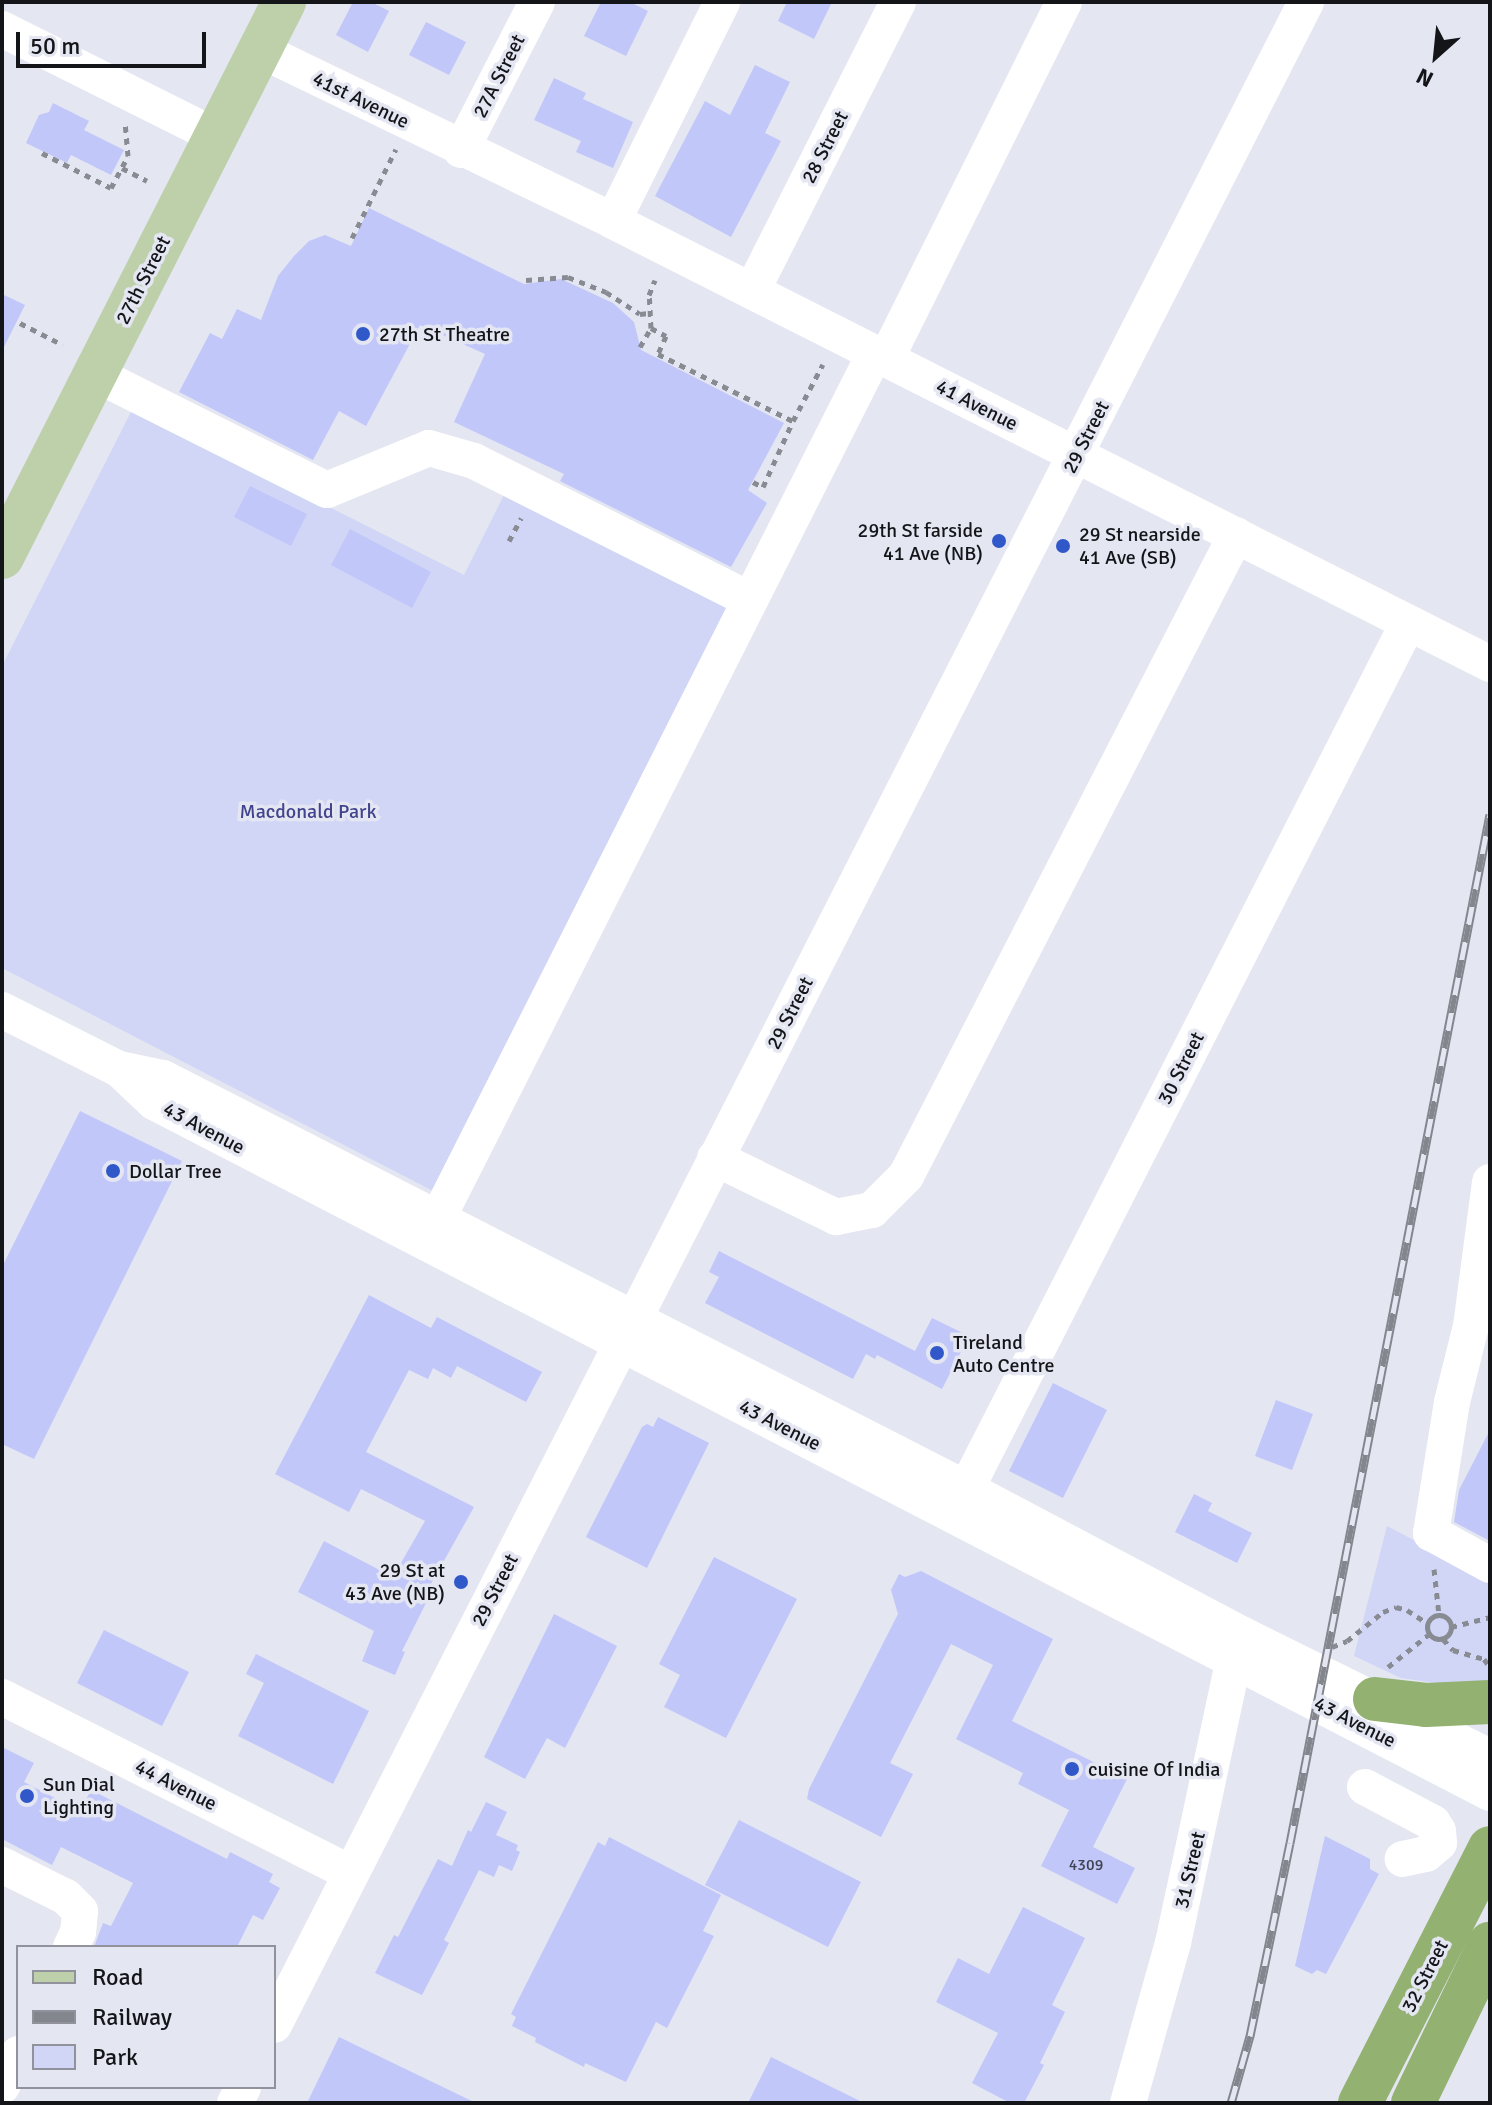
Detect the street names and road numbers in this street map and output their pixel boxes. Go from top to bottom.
street label: 27A Street [468,30,530,122]
street label: 41st Avenue [309,66,413,134]
street label: 28 Street [797,107,853,187]
street label: 27th Street [111,232,175,328]
street label: 41 Avenue [932,374,1022,436]
street label: 29 Street [1058,397,1114,477]
street label: 29 Street [762,973,818,1053]
street label: 30 Street [1153,1028,1209,1108]
street label: 43 Avenue [159,1097,249,1159]
street label: 43 Avenue [735,1394,825,1456]
street label: 29 Street [467,1550,523,1630]
street label: 43 Avenue [1310,1691,1400,1753]
street label: 44 Avenue [131,1754,221,1816]
street label: 31 Street [1170,1829,1210,1911]
street label: 32 Street [1397,1936,1453,2016]

